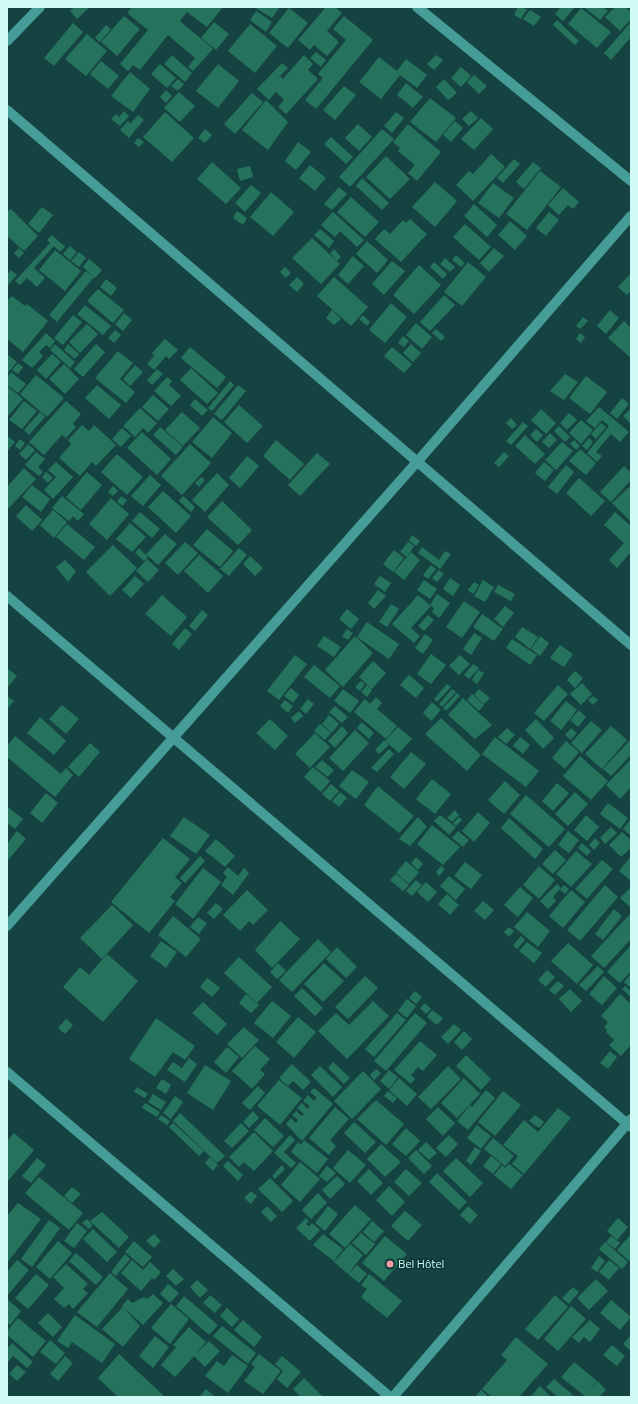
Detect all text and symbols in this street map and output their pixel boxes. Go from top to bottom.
place label: Bel Hôtel [398,1257,444,1271]
marker: Bel Hôtel [385,1259,395,1269]

